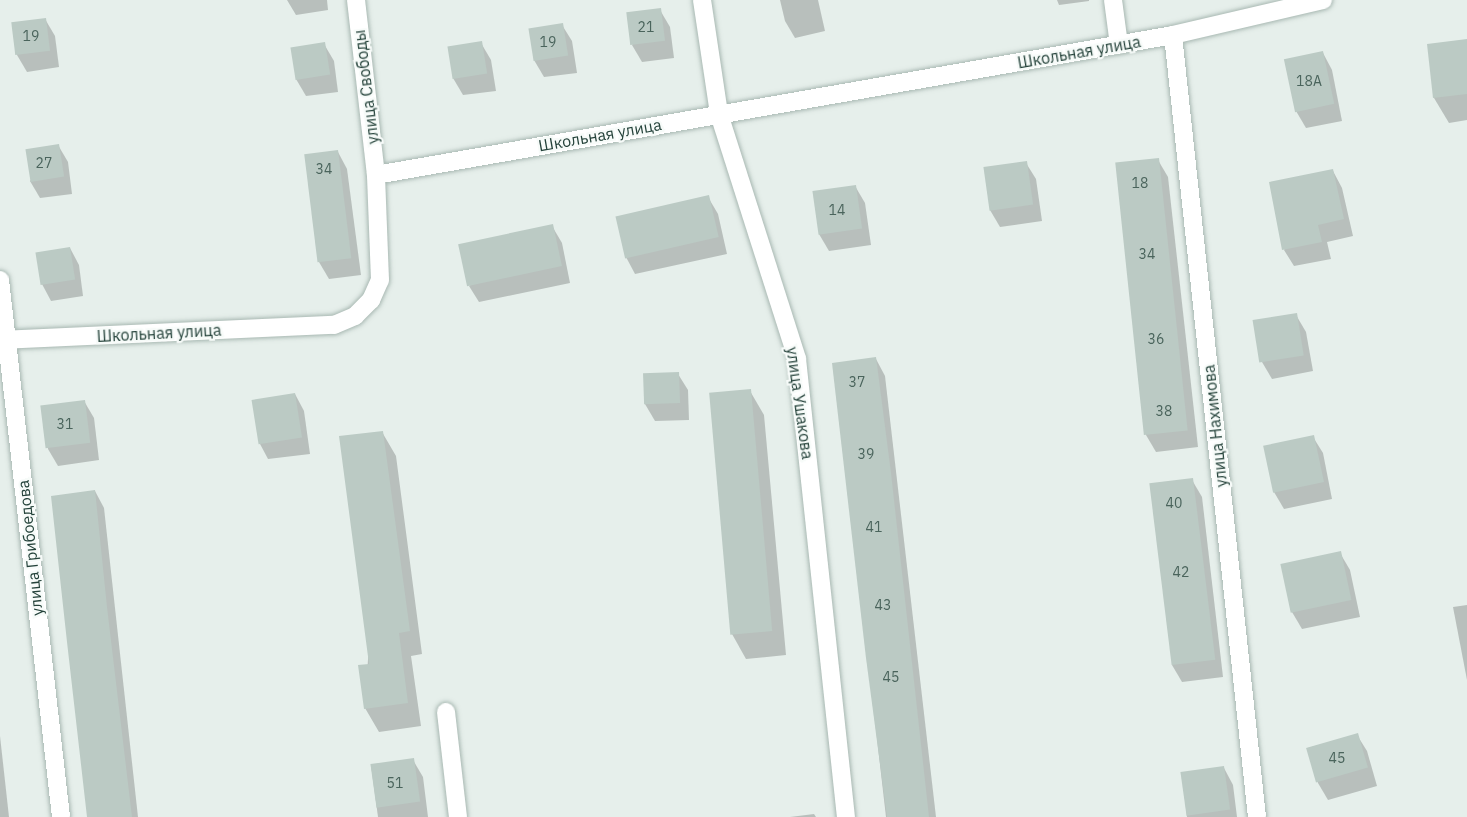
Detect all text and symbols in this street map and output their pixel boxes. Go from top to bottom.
house number: 21 [638,19,654,35]
house number: 19 [23,28,39,44]
street label: улица Свободы [349,29,383,145]
street label: Школьная улица [1016,32,1142,72]
house number: 19 [540,34,556,50]
house number: 18A [1296,73,1322,89]
street label: Школьная улица [537,115,663,155]
house number: 27 [36,155,52,171]
house number: 34 [316,161,332,177]
house number: 18 [1132,175,1148,191]
house number: 14 [829,202,845,218]
house number: 34 [1139,246,1155,262]
street label: Школьная улица [96,320,222,346]
house number: 36 [1148,331,1164,347]
street label: улица Ушакова [783,346,817,460]
street label: улица Нахимова [1199,364,1231,488]
house number: 37 [849,374,865,390]
house number: 38 [1156,403,1172,419]
house number: 31 [57,416,73,432]
house number: 39 [858,446,874,462]
street label: улица Грибоедова [13,479,47,617]
house number: 40 [1166,495,1182,511]
house number: 41 [866,519,882,535]
house number: 42 [1173,564,1189,580]
house number: 43 [875,597,891,613]
house number: 45 [883,669,899,685]
house number: 45 [1329,750,1345,766]
house number: 51 [387,775,403,791]

